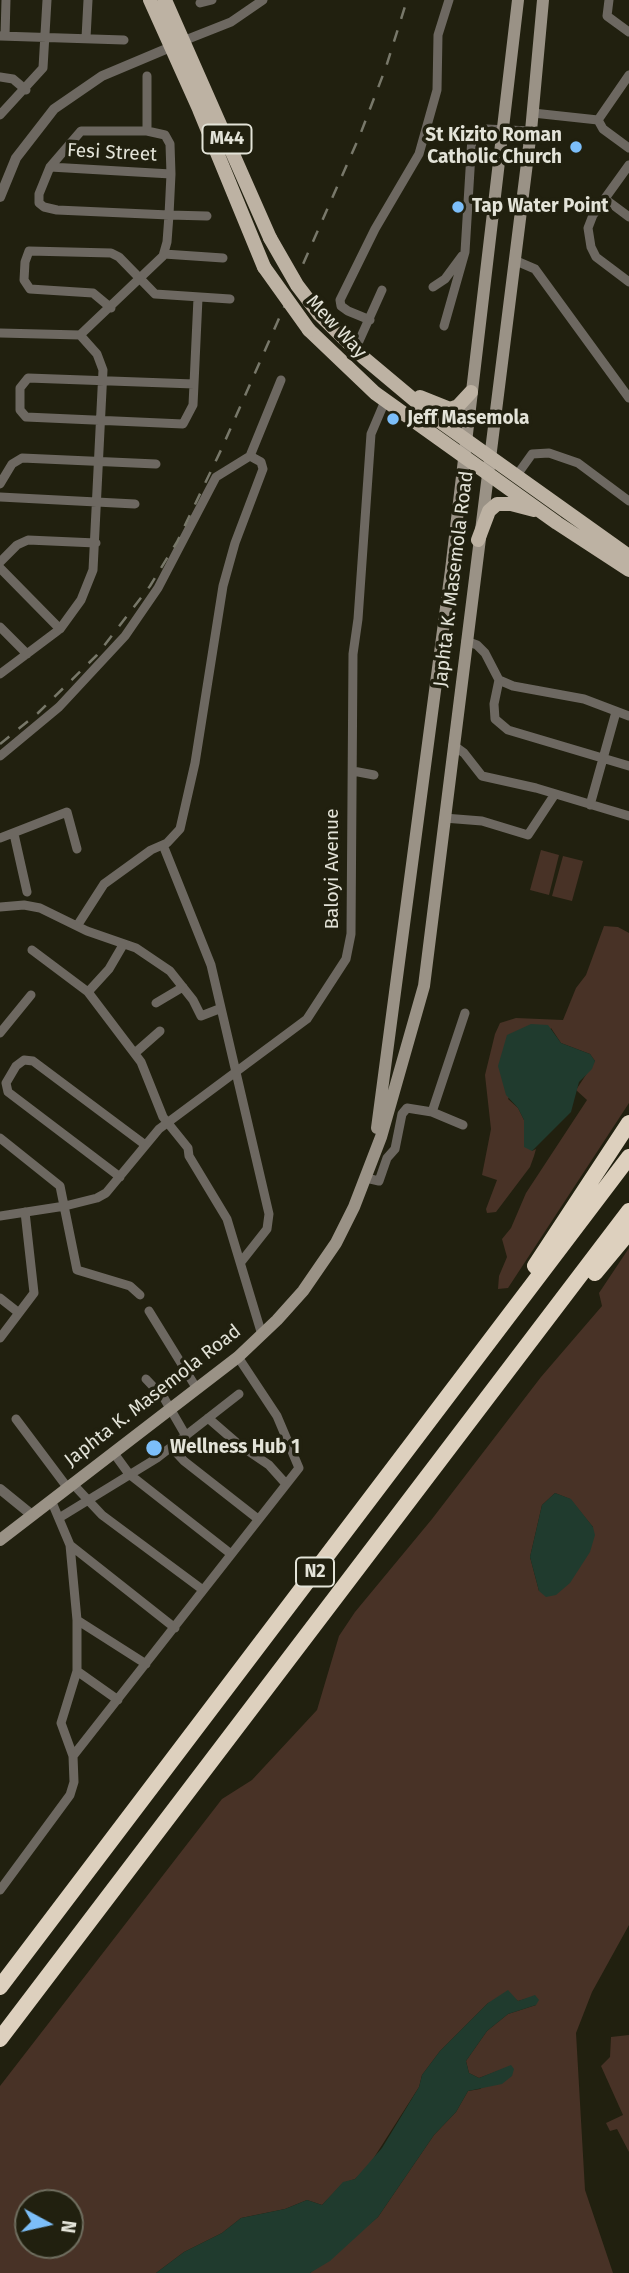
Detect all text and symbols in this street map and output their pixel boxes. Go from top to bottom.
road number: M44 [202,124,252,154]
place label: St Kizito Roman Catholic Church [425,125,562,169]
street label: Fesi Street [67,139,157,167]
marker: St Kizito Roman Catholic Church [568,139,584,155]
place label: Tap Water Point [472,196,609,218]
marker: Tap Water Point [450,199,466,215]
street label: Mew Way [301,291,371,363]
place label: Jeff Masemola [407,408,529,430]
marker: Jeff Masemola [385,411,401,427]
street label: Japhta K. Masemola Road [429,470,479,688]
street label: Baloyi Avenue [322,809,344,929]
street label: Japhta K. Masemola Road [60,1320,246,1472]
place label: Wellness Hub 1 [170,1437,300,1459]
marker: Wellness Hub 1 [144,1438,164,1458]
road number: N2 [296,1558,334,1587]
north arrow [14,2189,84,2259]
text: N [56,2219,81,2235]

